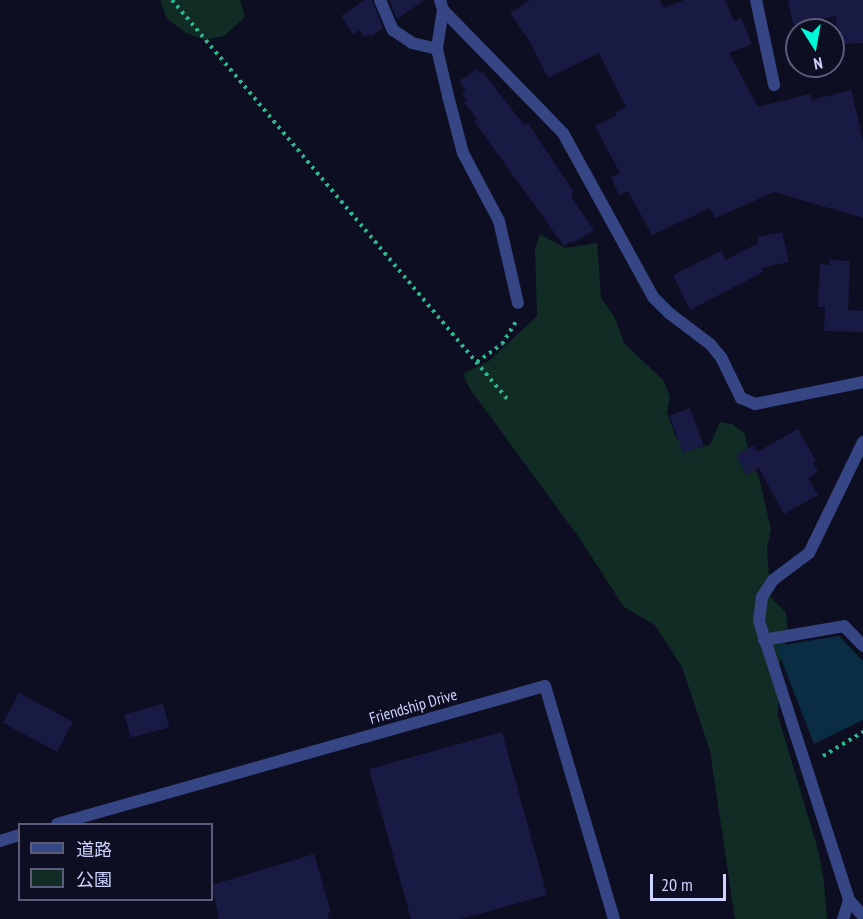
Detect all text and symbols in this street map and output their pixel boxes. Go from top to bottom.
north arrow [785,18,845,78]
text: N [812,53,824,74]
street label: Friendship Drive [367,684,459,728]
legend [18,823,213,901]
text: 道路 [76,838,112,861]
scale bar [653,862,730,900]
text: 公園 [76,868,112,891]
text: 20 m [661,873,693,896]

